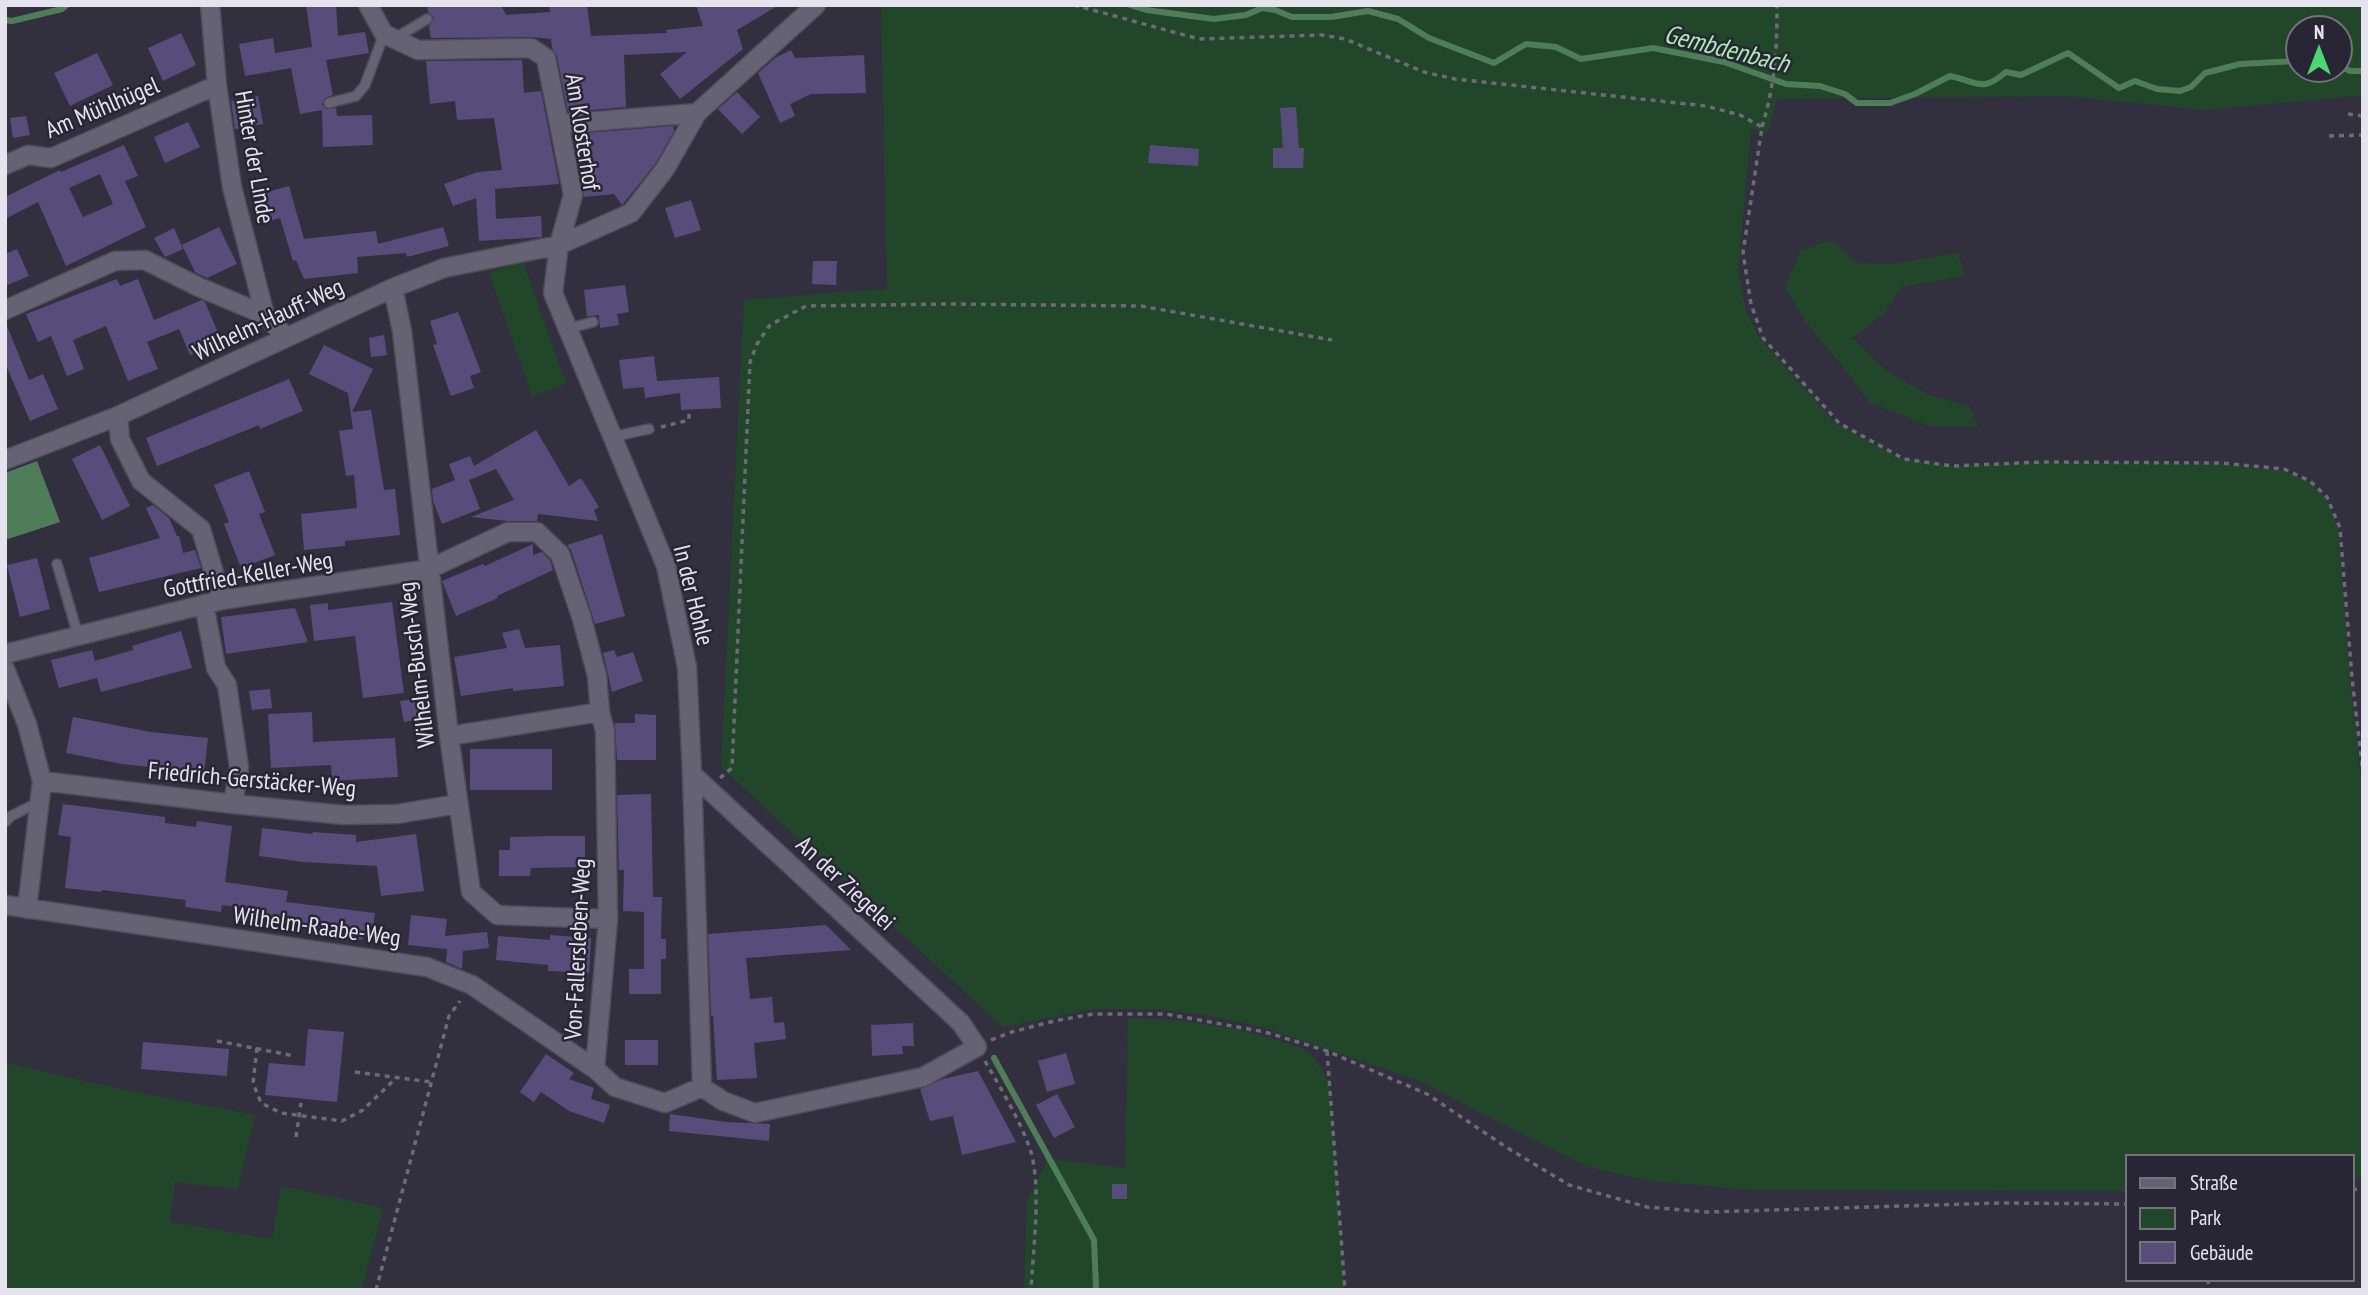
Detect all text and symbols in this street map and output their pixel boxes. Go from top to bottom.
north arrow [2284,14,2354,84]
water label: Gembdenbach [1661,17,1794,80]
text: N [2314,20,2324,44]
street label: Am Mühlhügel [40,69,164,145]
street label: Am Klosterhof [558,71,608,193]
street label: Hinter der Linde [228,88,282,226]
street label: Wilhelm-Hauff-Weg [188,270,348,368]
street label: In der Hohle [667,542,721,648]
street label: Gottfried-Keller-Weg [161,544,335,604]
street label: Wilhelm-Busch-Weg [390,580,442,750]
street label: Friedrich-Gerstäcker-Weg [147,754,357,804]
street label: An der Ziegelei [790,829,902,937]
street label: Von-Fallersleben-Weg [557,857,597,1042]
street label: Wilhelm-Raabe-Weg [231,899,403,953]
legend [2126,1155,2354,1281]
text: Straße [2190,1169,2238,1196]
text: Park [2190,1204,2221,1231]
text: Gebäude [2190,1239,2253,1266]

